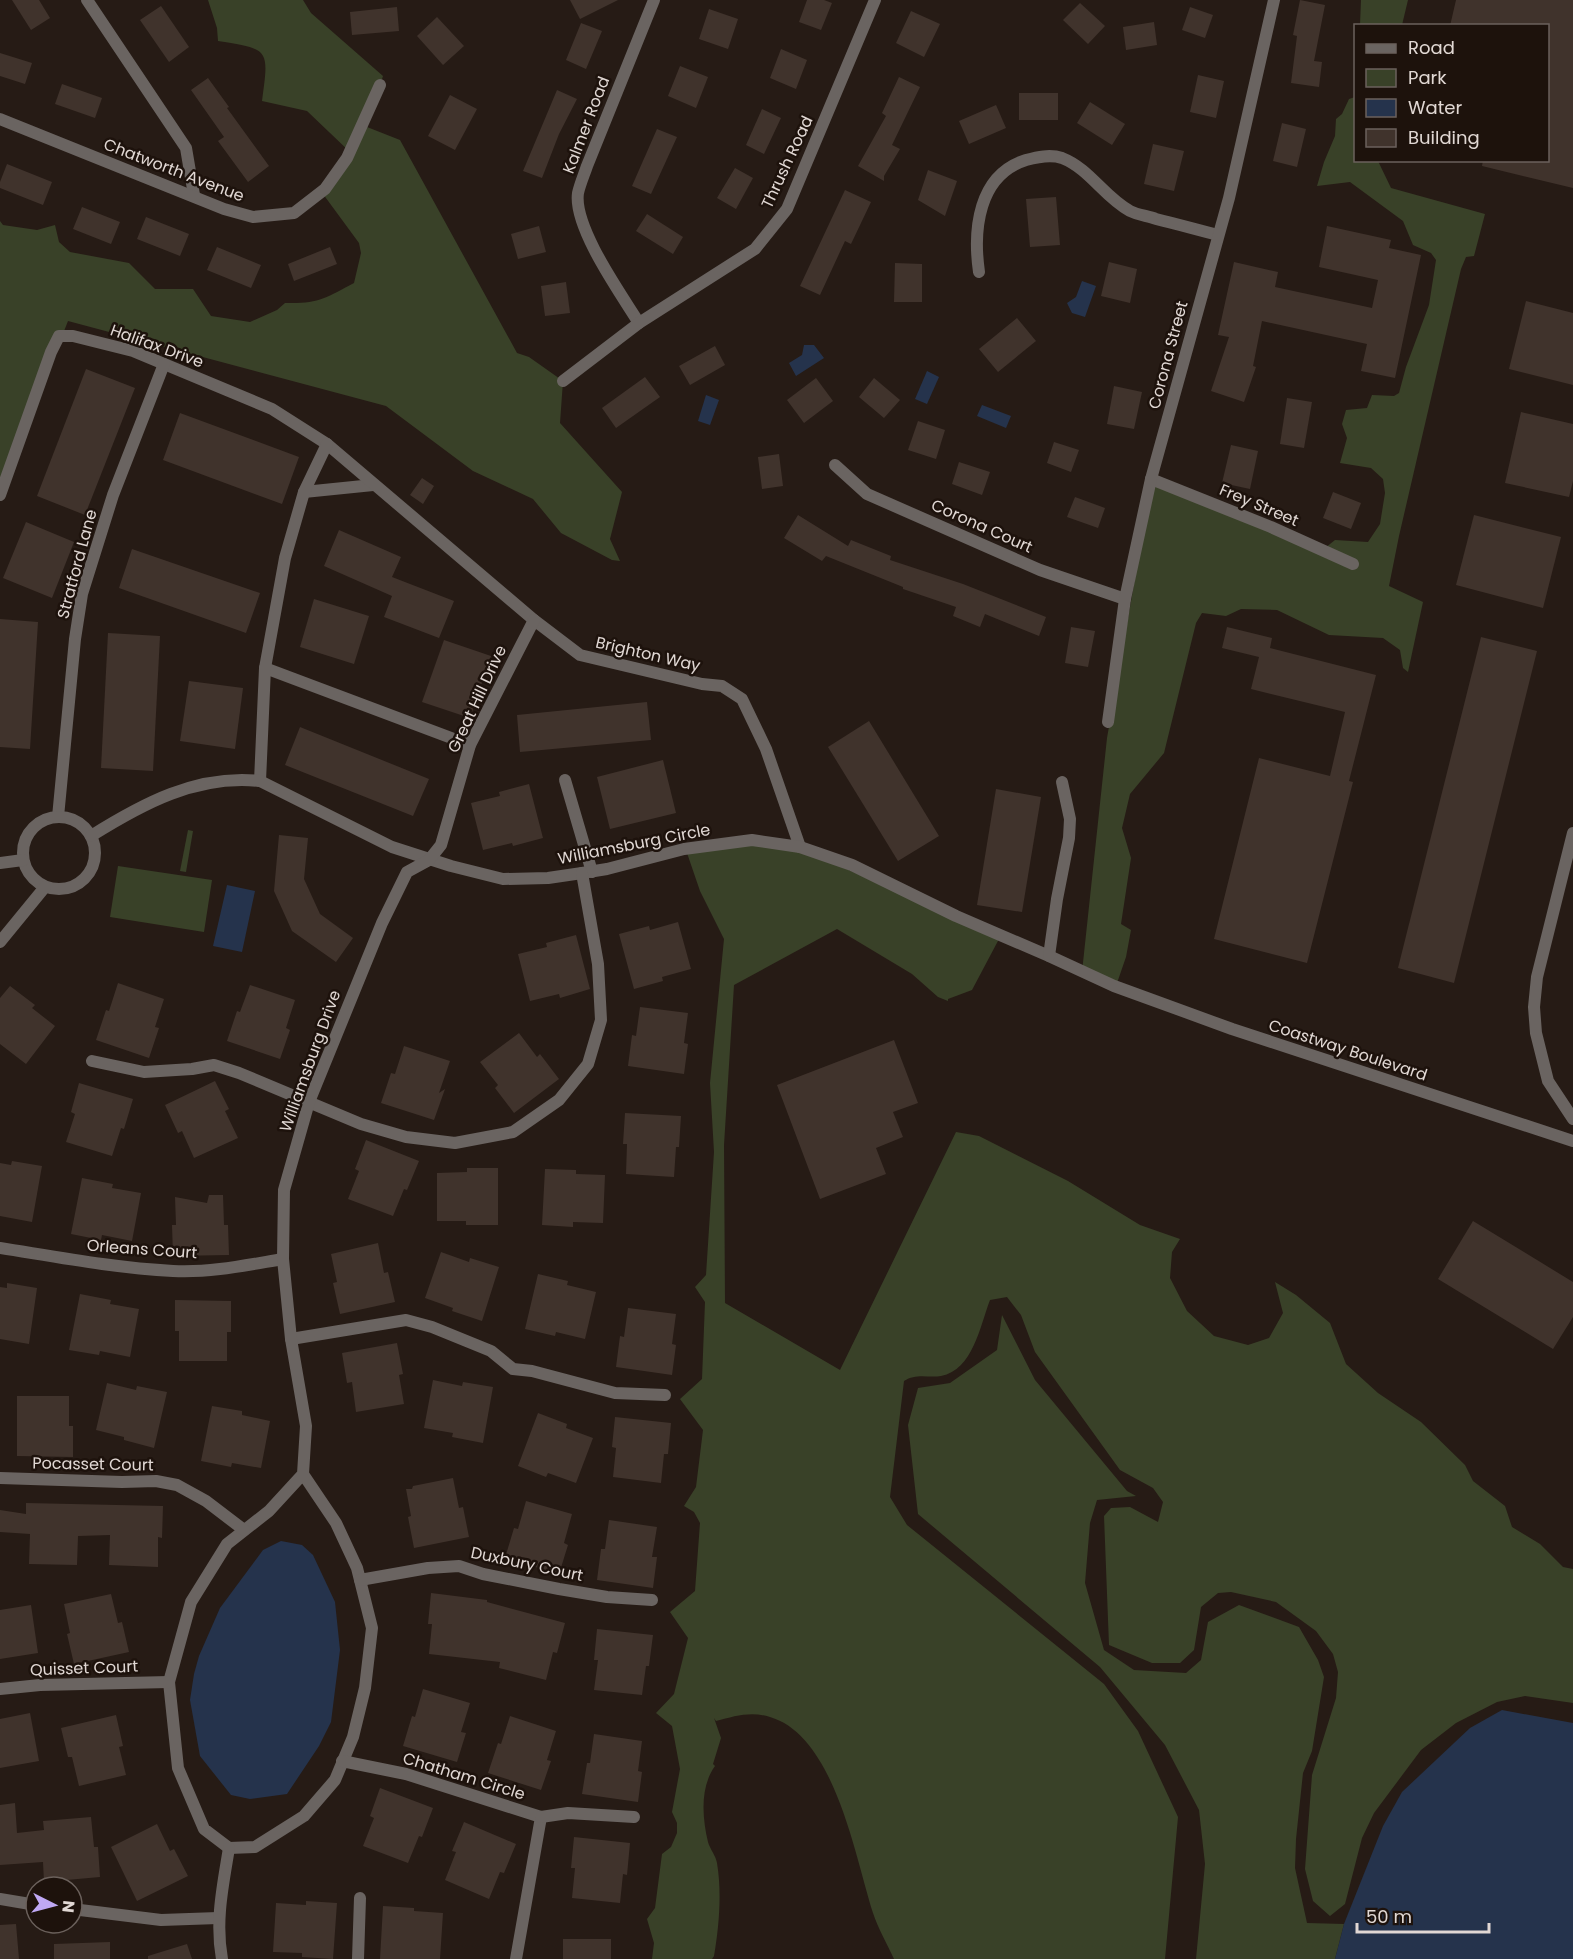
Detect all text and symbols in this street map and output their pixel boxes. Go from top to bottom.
legend [1354,24,1549,162]
text: Road [1408,35,1455,60]
text: Park [1408,65,1447,90]
street label: Kalmer Road [557,73,615,177]
text: Water [1408,95,1462,120]
street label: Thrush Road [756,112,818,212]
text: Building [1408,125,1480,150]
street label: Chatworth Avenue [100,133,248,207]
street label: Corona Street [1143,298,1194,412]
street label: Halifax Drive [107,318,207,374]
street label: Frey Street [1216,478,1302,532]
street label: Corona Court [928,493,1037,559]
street label: Stratford Lane [51,507,103,621]
street label: Brighton Way [593,631,703,677]
street label: Great Hill Drive [442,641,512,757]
street label: Williamsburg Circle [556,818,712,870]
street label: Williamsburg Drive [274,987,346,1135]
street label: Coastway Boulevard [1266,1013,1430,1087]
street label: Orleans Court [86,1234,198,1264]
street label: Pocasset Court [32,1451,154,1477]
street label: Duxbury Court [469,1541,585,1587]
street label: Quisset Court [30,1655,139,1681]
street label: Chatham Circle [400,1746,528,1806]
north arrow [24,1875,84,1935]
scale bar [1357,1896,1489,1934]
text: N [56,1899,80,1914]
text: 50 m [1366,1904,1412,1929]

